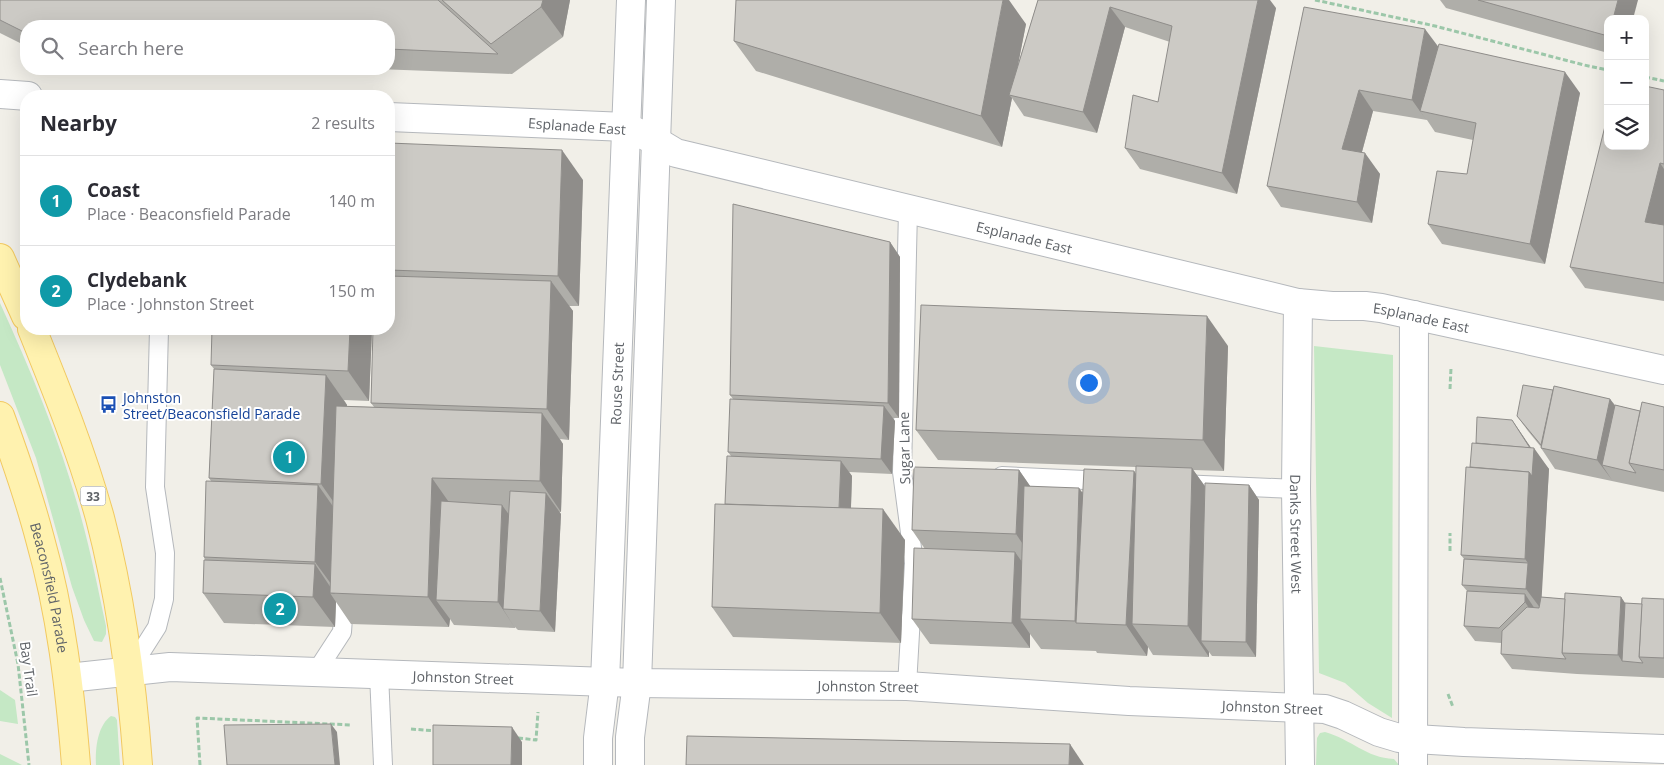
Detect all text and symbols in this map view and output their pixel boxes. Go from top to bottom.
map controls [1604,15,1649,150]
button: + [1604,15,1649,60]
search box [20,20,395,75]
icon: search [38,34,66,62]
text: Search here [78,35,184,61]
button: − [1604,60,1649,105]
button: layers [1604,105,1649,150]
text: Nearby [40,109,117,137]
text: 2 results [311,112,375,134]
street label: Esplanade East [527,113,627,139]
text: Coast [87,177,140,203]
text: 1 [51,190,61,212]
text: 140 m [329,190,375,212]
text: Place · Beaconsfield Parade [87,203,291,225]
street label: Esplanade East [974,216,1074,258]
text: Clydebank [87,267,187,293]
text: 2 [51,280,61,302]
text: 150 m [329,280,375,302]
text: Place · Johnston Street [87,293,254,315]
street label: Esplanade East [1372,298,1471,337]
street label: Rouse Street [605,342,627,425]
your location [1076,370,1102,396]
place label: Johnston Street/Beaconsfield Parade [121,388,300,423]
bus stop icon: Johnston Street/Beaconsfield Parade [99,395,119,415]
street label: Sugar Lane [894,411,914,484]
pin: 1 [273,438,305,476]
street label: Danks Street West [1286,474,1307,594]
road number: 33 [80,486,106,506]
street label: Beaconsfield Parade [26,520,73,654]
pin: 2 [264,590,296,628]
street label: Bay Trail [16,640,42,698]
street label: Johnston Street [411,666,514,688]
street label: Johnston Street [816,675,919,696]
street label: Johnston Street [1220,695,1323,718]

